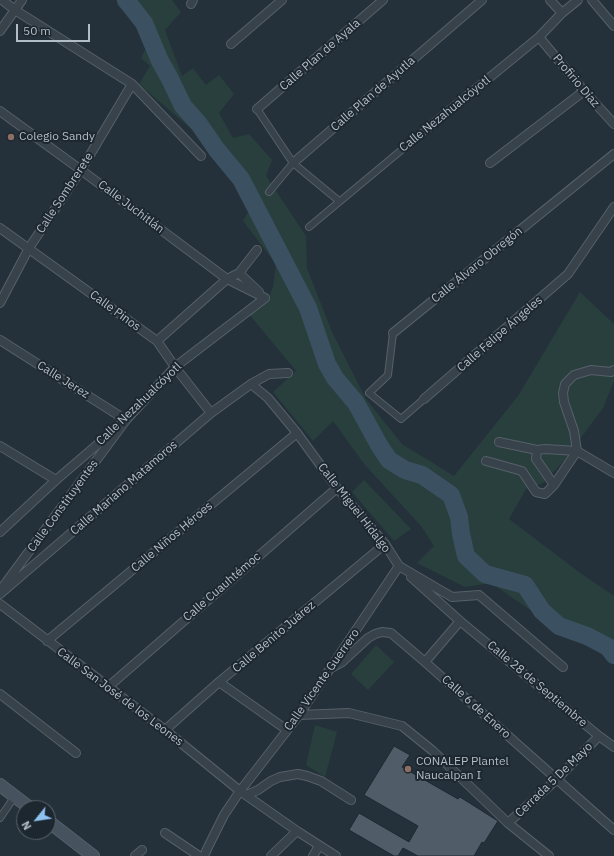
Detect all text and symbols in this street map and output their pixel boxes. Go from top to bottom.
scale bar [18,16,92,42]
street label: Calle Plan de Ayala [277,16,363,94]
text: 50 m [23,23,51,38]
street label: Profirio Díaz [550,52,602,110]
street label: Calle Plan de Ayutla [328,53,418,135]
street label: Calle Nezahualcóyotl [397,73,493,155]
place label: Colegio Sandy [19,130,95,144]
marker: Colegio Sandy [6,132,16,142]
street label: Calle Sombrerete [34,150,96,236]
street label: Calle Juchitlán [95,177,167,237]
street label: Calle Álvaro Obregón [429,224,525,306]
street label: Calle Pinos [87,288,143,334]
street label: Calle Felipe Ángeles [454,293,546,375]
street label: Calle Jerez [34,358,92,402]
street label: Calle Nezahualcóyotl [93,360,185,448]
street label: Calle Mariano Matamoros [68,438,180,538]
street label: Calle Constituyentes [25,457,101,555]
street label: Calle Miguel Hidalgo [315,460,393,556]
street label: Calle Niños Héroes [128,499,216,575]
street label: Calle Cuauhtémoc [180,549,264,625]
street label: Calle Benito Juárez [230,598,318,676]
street label: Calle Vicente Guerrero [281,626,363,734]
street label: Calle 28 de Septiembre [484,638,590,730]
street label: Calle San José de los Leones [54,645,186,749]
street label: Calle 6 de Enero [439,672,513,742]
street label: Cerrada 5 De Mayo [512,740,596,820]
place label: CONALEP Plantel Naucalpan I [416,755,509,783]
marker: CONALEP Plantel Naucalpan I [403,764,413,774]
north arrow [16,800,56,840]
text: N [18,819,35,832]

